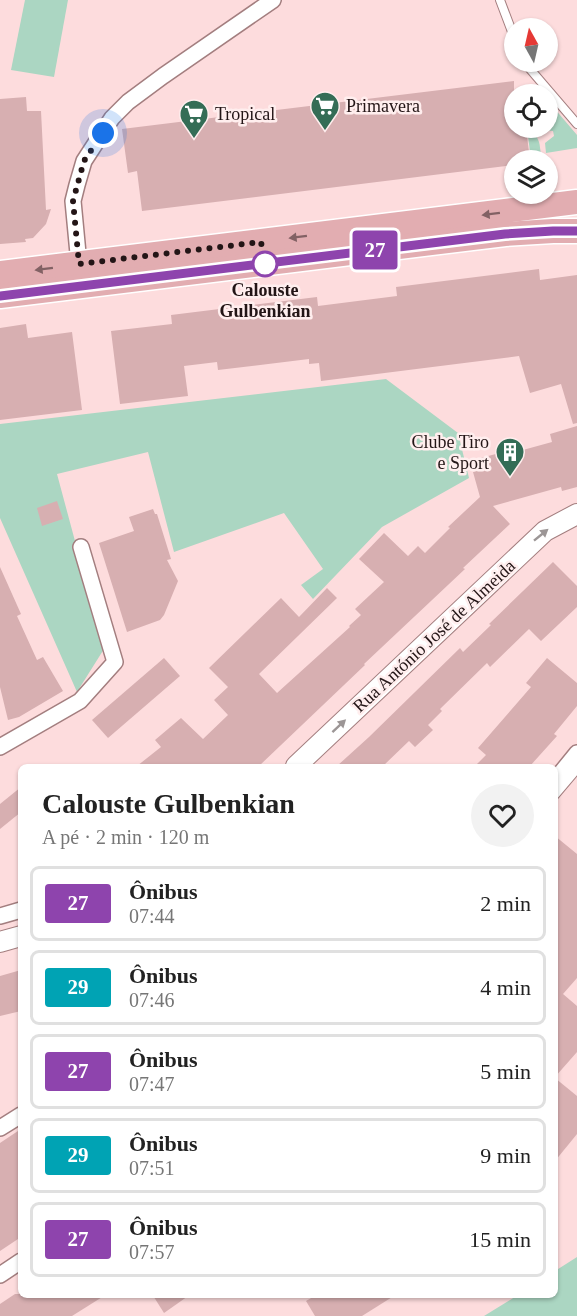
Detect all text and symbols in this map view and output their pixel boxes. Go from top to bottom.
north arrow [504,18,558,72]
map controls [504,18,558,204]
button: locate [504,84,558,138]
supermarket icon: Primavera [309,90,341,132]
place label: Primavera [346,96,420,116]
supermarket icon: Tropical [178,98,210,140]
place label: Tropical [215,104,275,124]
your location [88,118,118,148]
button: layers [504,150,558,204]
one-way arrow [482,209,501,219]
line badge: 27 [348,230,402,270]
one-way arrow [288,233,307,242]
text: 27 [365,238,386,262]
marker: Calouste Gulbenkian [252,251,278,277]
one-way arrow [34,264,53,273]
place label: Calouste Gulbenkian [219,280,311,321]
place label: Clube Tiro e Sport [411,432,489,473]
building icon: Clube Tiro e Sport [494,436,526,478]
one-way arrow [534,530,549,542]
street label: Rua António José de Almeida [349,556,519,716]
one-way arrow [331,720,345,734]
button: heart [471,784,534,847]
text: Calouste Gulbenkian [42,788,295,819]
text: A pé · 2 min · 120 m [42,826,209,848]
text: Ônibus [129,879,198,904]
text: 27 [68,891,89,915]
text: 2 min [480,891,531,916]
text: 07:44 [129,905,175,927]
text: Ônibus [129,963,198,988]
text: 29 [68,975,89,999]
text: 4 min [480,975,531,1000]
text: 07:46 [129,989,175,1011]
text: Ônibus [129,1047,198,1072]
text: 27 [68,1059,89,1083]
text: 5 min [480,1059,531,1084]
text: 07:47 [129,1073,175,1095]
text: Ônibus [129,1131,198,1156]
text: 29 [68,1143,89,1167]
text: 9 min [480,1143,531,1168]
text: 07:51 [129,1157,175,1179]
text: Ônibus [129,1215,198,1240]
text: 27 [68,1227,89,1251]
text: 15 min [469,1227,531,1252]
text: 07:57 [129,1241,175,1263]

